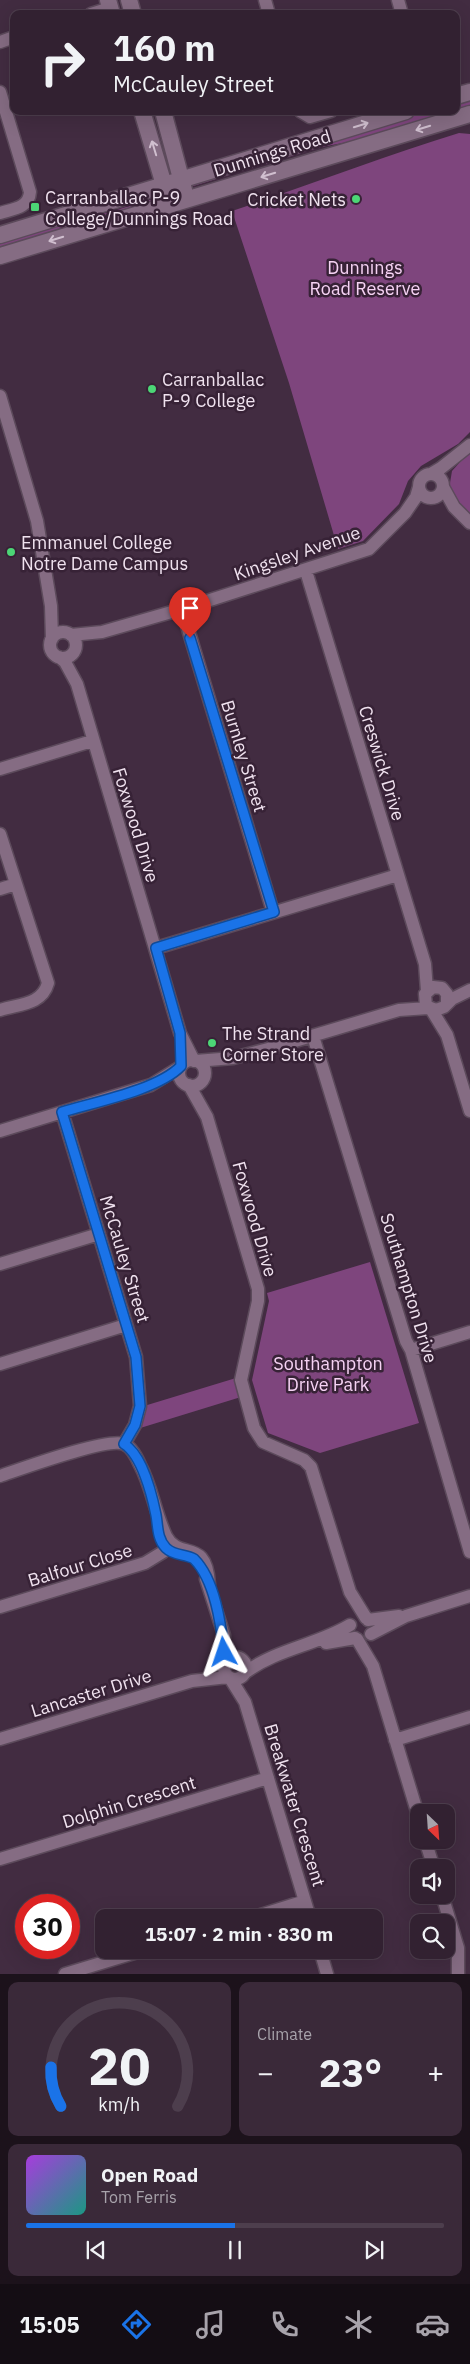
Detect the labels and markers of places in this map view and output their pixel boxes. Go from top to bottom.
place label: Carranballac P-9 College/Dunnings Road [45,186,233,230]
place label: Cricket Nets [247,188,346,211]
marker: Cricket Nets [350,193,362,205]
marker: Carranballac P-9 College/Dunnings Road [29,201,41,213]
place label: Carranballac P-9 College [162,368,264,412]
marker: Carranballac P-9 College [146,383,158,395]
place label: Emmanuel College Notre Dame Campus [21,531,188,575]
marker: Emmanuel College Notre Dame Campus [5,546,17,558]
pin [169,587,211,638]
place label: The Strand Corner Store [222,1022,324,1066]
marker: The Strand Corner Store [206,1037,218,1049]

